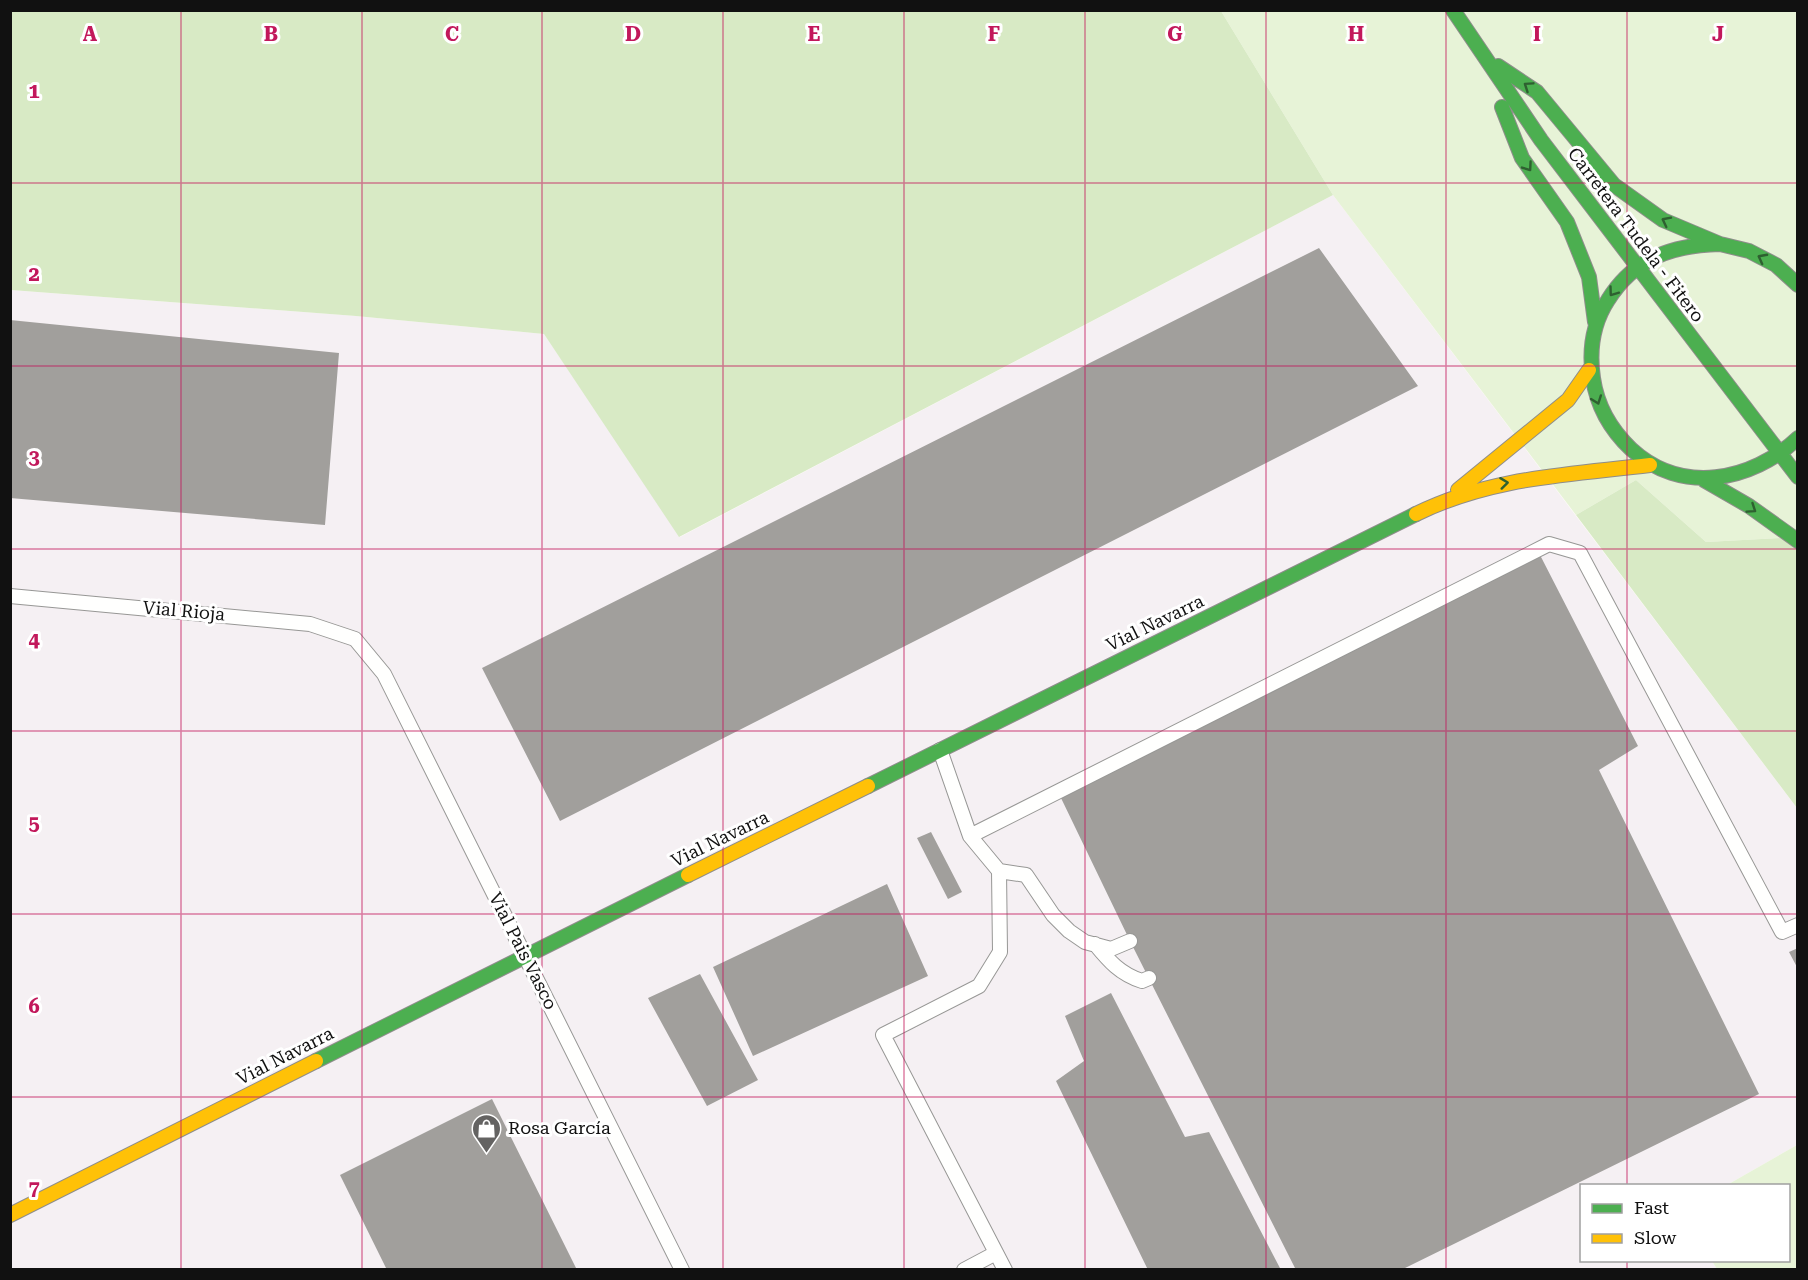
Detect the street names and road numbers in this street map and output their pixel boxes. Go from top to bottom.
street label: Carretera Tudela - Fitero [1564,143,1709,326]
street label: Vial Navarra [1103,590,1207,655]
street label: Vial Rioja [142,596,226,625]
street label: Vial Navarra [668,806,772,871]
street label: Vial Pais Vasco [485,889,562,1013]
street label: Vial Navarra [233,1022,337,1089]

